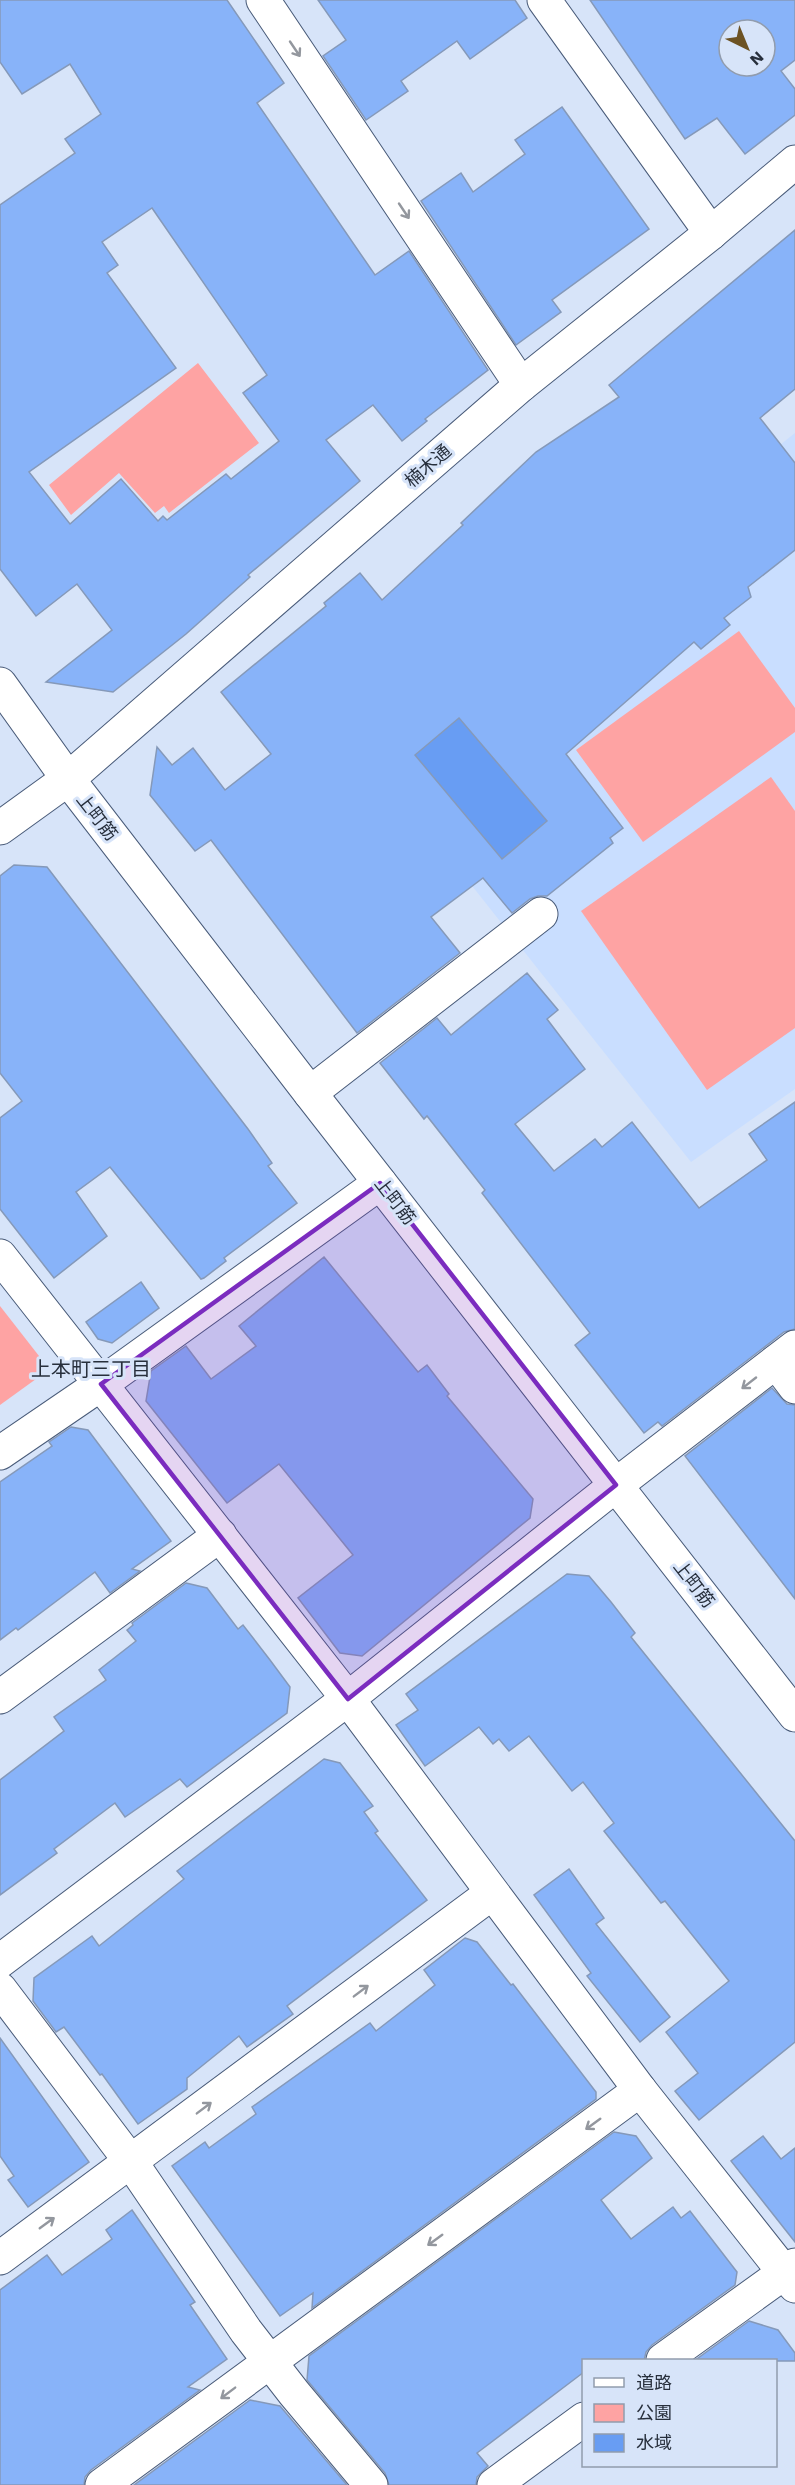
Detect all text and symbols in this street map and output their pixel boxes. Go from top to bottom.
north arrow [717,18,777,78]
one-way arrow [289,40,302,57]
text: N [746,48,768,70]
one-way arrow [398,202,410,219]
street label: 楠木通 [400,440,455,491]
street label: 上町筋 [72,789,122,844]
street label: 上町筋 [370,1173,420,1228]
district label: 上本町三丁目 [31,1357,151,1381]
one-way arrow [741,1376,757,1389]
street label: 上町筋 [669,1556,719,1611]
one-way arrow [352,1985,368,1997]
one-way arrow [196,2101,212,2114]
one-way arrow [585,2118,601,2130]
one-way arrow [39,2217,55,2229]
one-way arrow [428,2233,444,2246]
legend [582,2359,777,2467]
text: 道路 [636,2372,672,2393]
one-way arrow [220,2386,236,2399]
text: 公園 [636,2402,672,2423]
text: 水域 [636,2432,672,2453]

